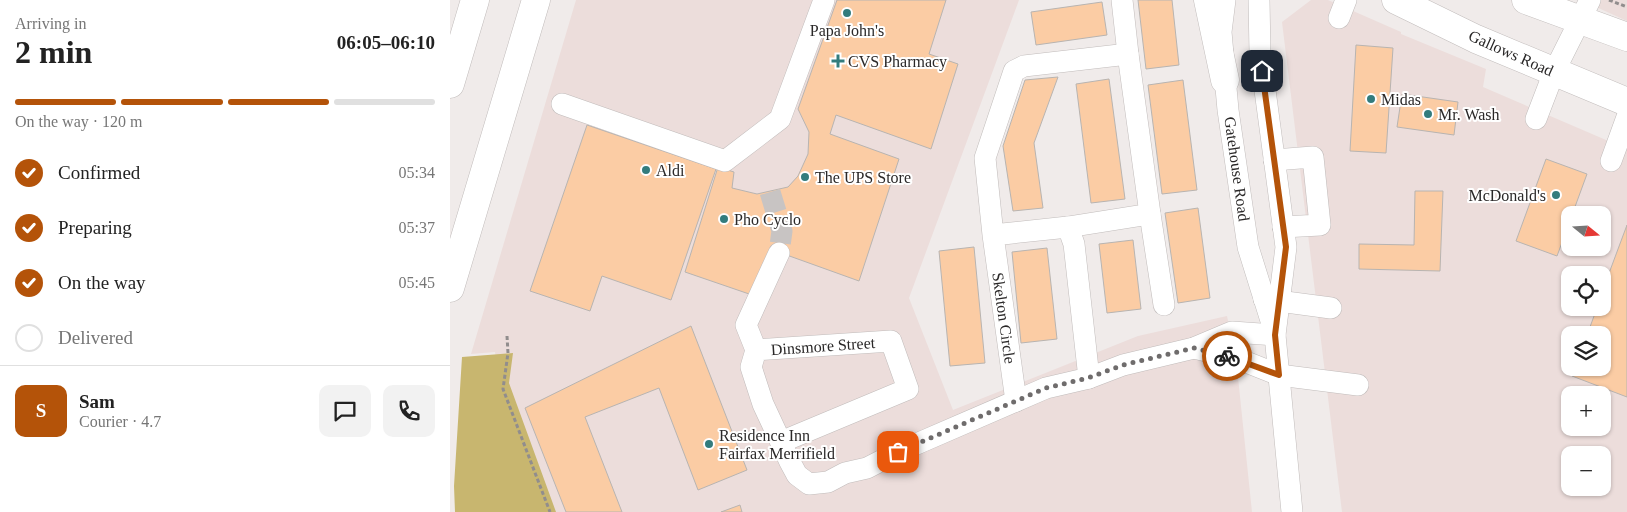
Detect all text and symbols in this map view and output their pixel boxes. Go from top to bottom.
marker: Papa John's [841,7,853,19]
text: Arriving in [15,15,87,32]
place label: Papa John's [810,22,884,40]
street label: Gallows Road [1466,27,1556,79]
text: 06:05–06:10 [337,32,435,53]
text: 2 min [15,34,92,70]
pin [1241,50,1283,92]
place label: CVS Pharmacy [848,53,947,71]
marker: CVS Pharmacy [832,55,844,67]
icon: home [1248,57,1276,85]
place label: Midas [1381,91,1421,108]
marker: Midas [1365,93,1377,105]
place label: Mr. Wash [1438,106,1500,123]
marker: Mr. Wash [1422,108,1434,120]
text: On the way · 120 m [15,113,143,130]
street label: Gatehouse Road [1221,116,1253,222]
icon: check [15,159,43,187]
text: Confirmed [58,162,140,183]
place label: Aldi [656,162,685,179]
text: 05:34 [399,164,435,181]
marker: Aldi [640,164,652,176]
place label: The UPS Store [815,169,911,186]
marker: The UPS Store [799,171,811,183]
place label: McDonald's [1468,187,1546,204]
marker: McDonald's [1550,189,1562,201]
north arrow [1561,206,1611,256]
map controls [1561,206,1611,496]
place label: Pho Cyclo [734,211,801,229]
marker: Pho Cyclo [718,213,730,225]
icon: check [15,214,43,242]
text: Preparing [58,217,132,238]
text: 05:37 [399,219,435,236]
button: locate [1561,266,1611,316]
icon: check [15,269,43,297]
street label: Skelton Circle [989,271,1019,365]
text: On the way [58,272,146,293]
text: 05:45 [399,274,435,291]
button: layers [1561,326,1611,376]
text: Delivered [58,327,133,348]
courier [1202,331,1252,381]
street label: Dinsmore Street [770,334,876,358]
icon: bike [1213,342,1241,370]
button: chat [319,385,371,437]
button: phone [383,385,435,437]
button: + [1561,386,1611,436]
text: Sam [79,391,115,412]
text: S [36,400,46,421]
text: Courier · 4.7 [79,413,161,430]
place label: Residence Inn Fairfax Merrifield [719,427,835,462]
pin [877,431,919,473]
marker: Residence Inn Fairfax Merrifield [703,438,715,450]
icon: bag [884,438,912,466]
button: − [1561,446,1611,496]

